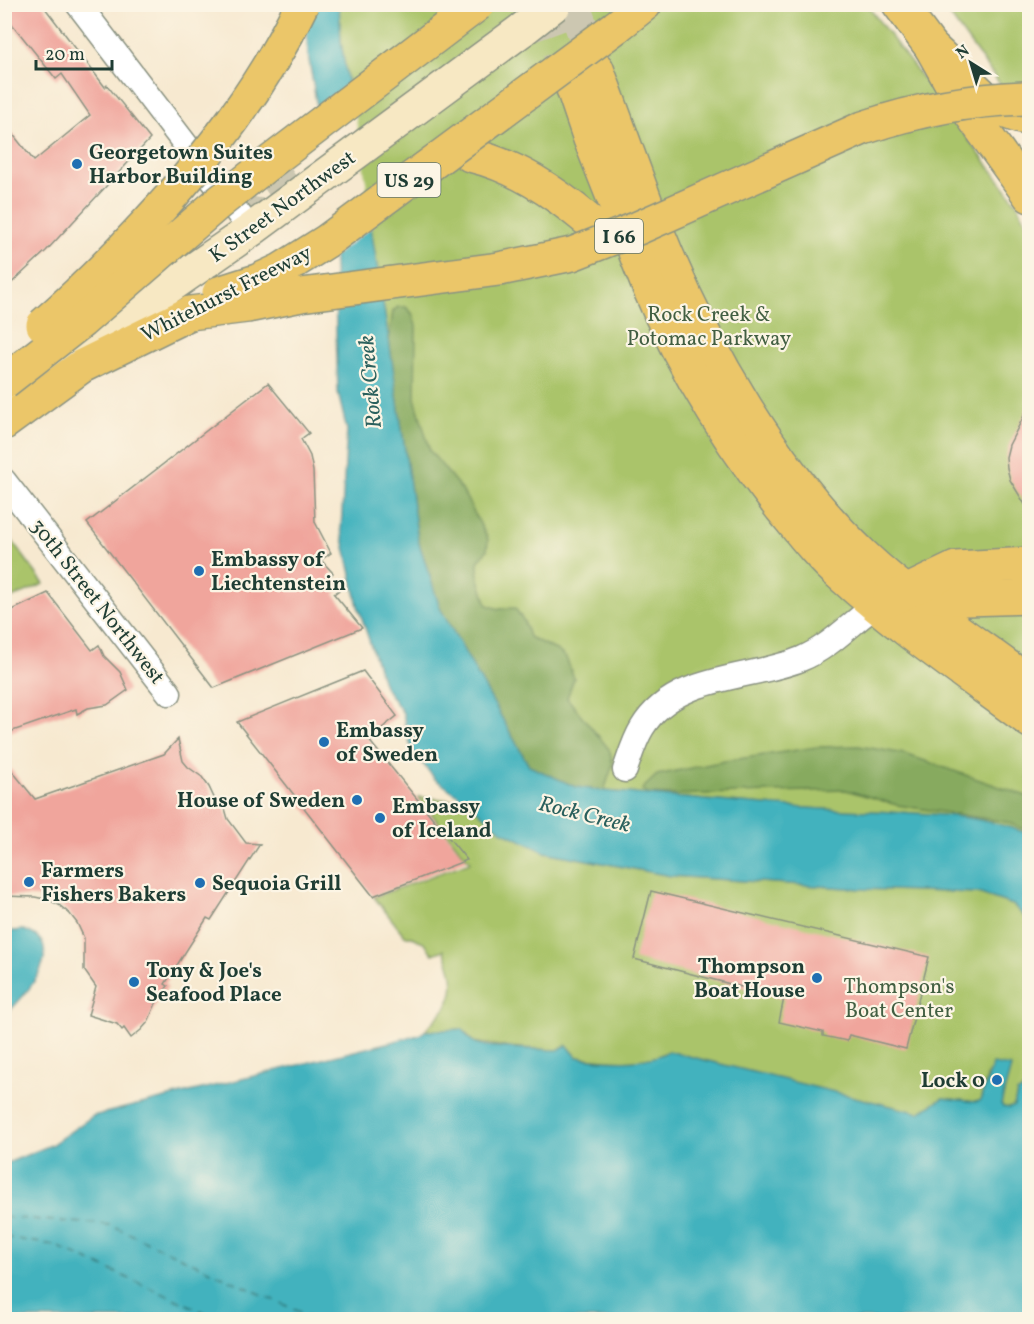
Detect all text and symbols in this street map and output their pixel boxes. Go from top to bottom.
scale bar [36,33,112,71]
north arrow [941,33,1001,93]
text: N [952,40,975,65]
text: 20 m [45,43,85,68]
place label: Georgetown Suites Harbor Building [89,139,273,192]
street label: K Street Northwest [204,144,362,270]
marker: Georgetown Suites Harbor Building [70,157,84,171]
road number: US 29 [378,163,440,197]
road number: I 66 [595,219,643,253]
street label: Whitehurst Freeway [137,239,317,350]
park label: Rock Creek & Potomac Parkway [627,301,792,354]
water label: Rock Creek [352,334,391,430]
street label: 30th Street Northwest [23,513,171,691]
place label: Embassy of Liechtenstein [211,546,346,599]
marker: Embassy of Liechtenstein [192,564,206,578]
place label: Embassy of Sweden [336,717,438,770]
marker: Embassy of Sweden [317,735,331,749]
place label: House of Sweden [177,787,345,816]
water label: Rock Creek [535,789,633,842]
marker: House of Sweden [350,793,364,807]
place label: Embassy of Iceland [392,793,492,846]
marker: Embassy of Iceland [373,811,387,825]
place label: Farmers Fishers Bakers [41,857,186,910]
place label: Sequoia Grill [212,870,341,899]
marker: Farmers Fishers Bakers [22,875,36,889]
marker: Sequoia Grill [193,876,207,890]
place label: Thompson Boat House [694,953,805,1006]
place label: Tony & Joe's Seafood Place [146,957,282,1010]
marker: Thompson Boat House [810,971,824,985]
park label: Thompson's Boat Center [844,973,954,1026]
marker: Tony & Joe's Seafood Place [127,975,141,989]
place label: Lock 0 [921,1067,985,1096]
marker: Lock 0 [990,1073,1004,1087]

